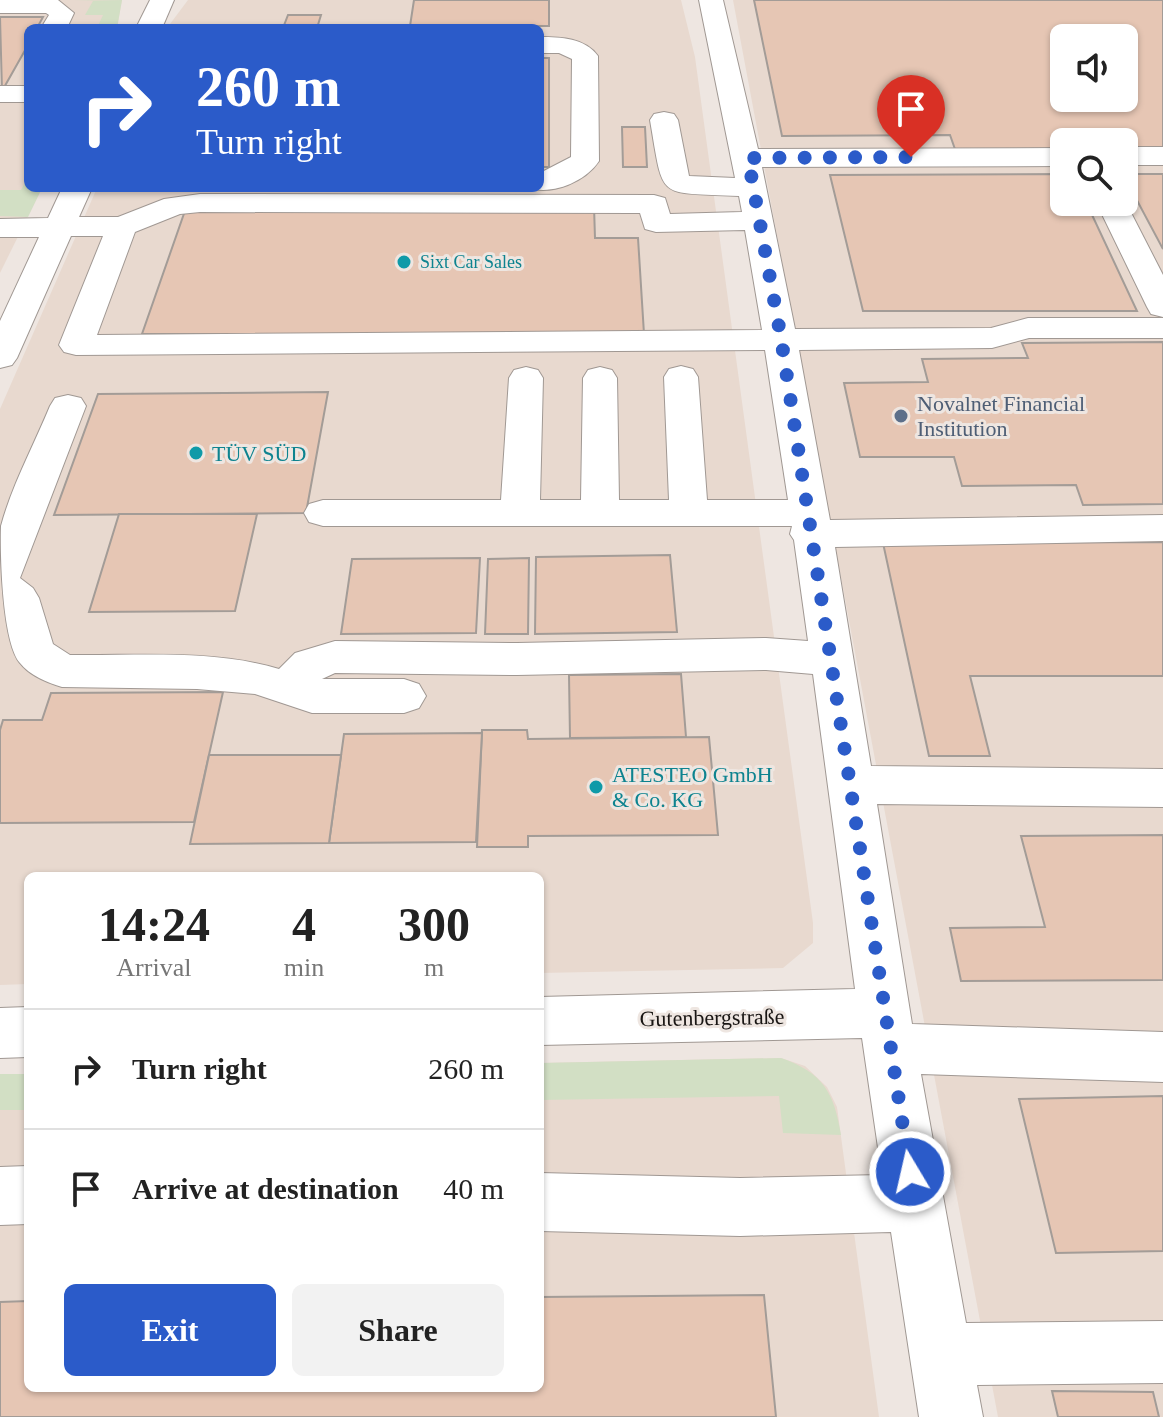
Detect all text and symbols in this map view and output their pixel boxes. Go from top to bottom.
map controls [1050,24,1138,216]
button: sound [1050,24,1138,112]
icon: right [64,56,168,160]
text: 260 m [196,56,341,118]
pin [877,75,945,157]
icon: arrive [889,87,933,131]
text: Turn right [196,122,342,162]
button: search [1050,128,1138,216]
place label: Sixt Car Sales [420,252,522,272]
marker: Sixt Car Sales [395,253,413,271]
place label: Novalnet Financial Institution [917,391,1085,441]
marker: Novalnet Financial Institution [892,407,910,425]
place label: TÜV SÜD [212,441,306,466]
marker: TÜV SÜD [187,444,205,462]
place label: ATESTEO GmbH & Co. KG [612,762,773,812]
marker: ATESTEO GmbH & Co. KG [587,778,605,796]
text: 14:24 [98,898,210,951]
text: 4 [292,898,316,951]
text: 300 [398,898,470,951]
text: Arrival [116,953,191,982]
text: min [284,953,324,982]
text: m [424,953,444,982]
street label: Gutenbergstraße [639,1004,785,1031]
icon: right [64,1047,108,1091]
text: Turn right [132,1052,267,1085]
text: 260 m [428,1052,504,1085]
position arrow [868,1130,952,1214]
icon: arrive [64,1167,108,1211]
text: Arrive at destination [132,1172,399,1205]
text: 40 m [443,1172,504,1205]
button: Exit [64,1284,276,1376]
button: Share [292,1284,504,1376]

